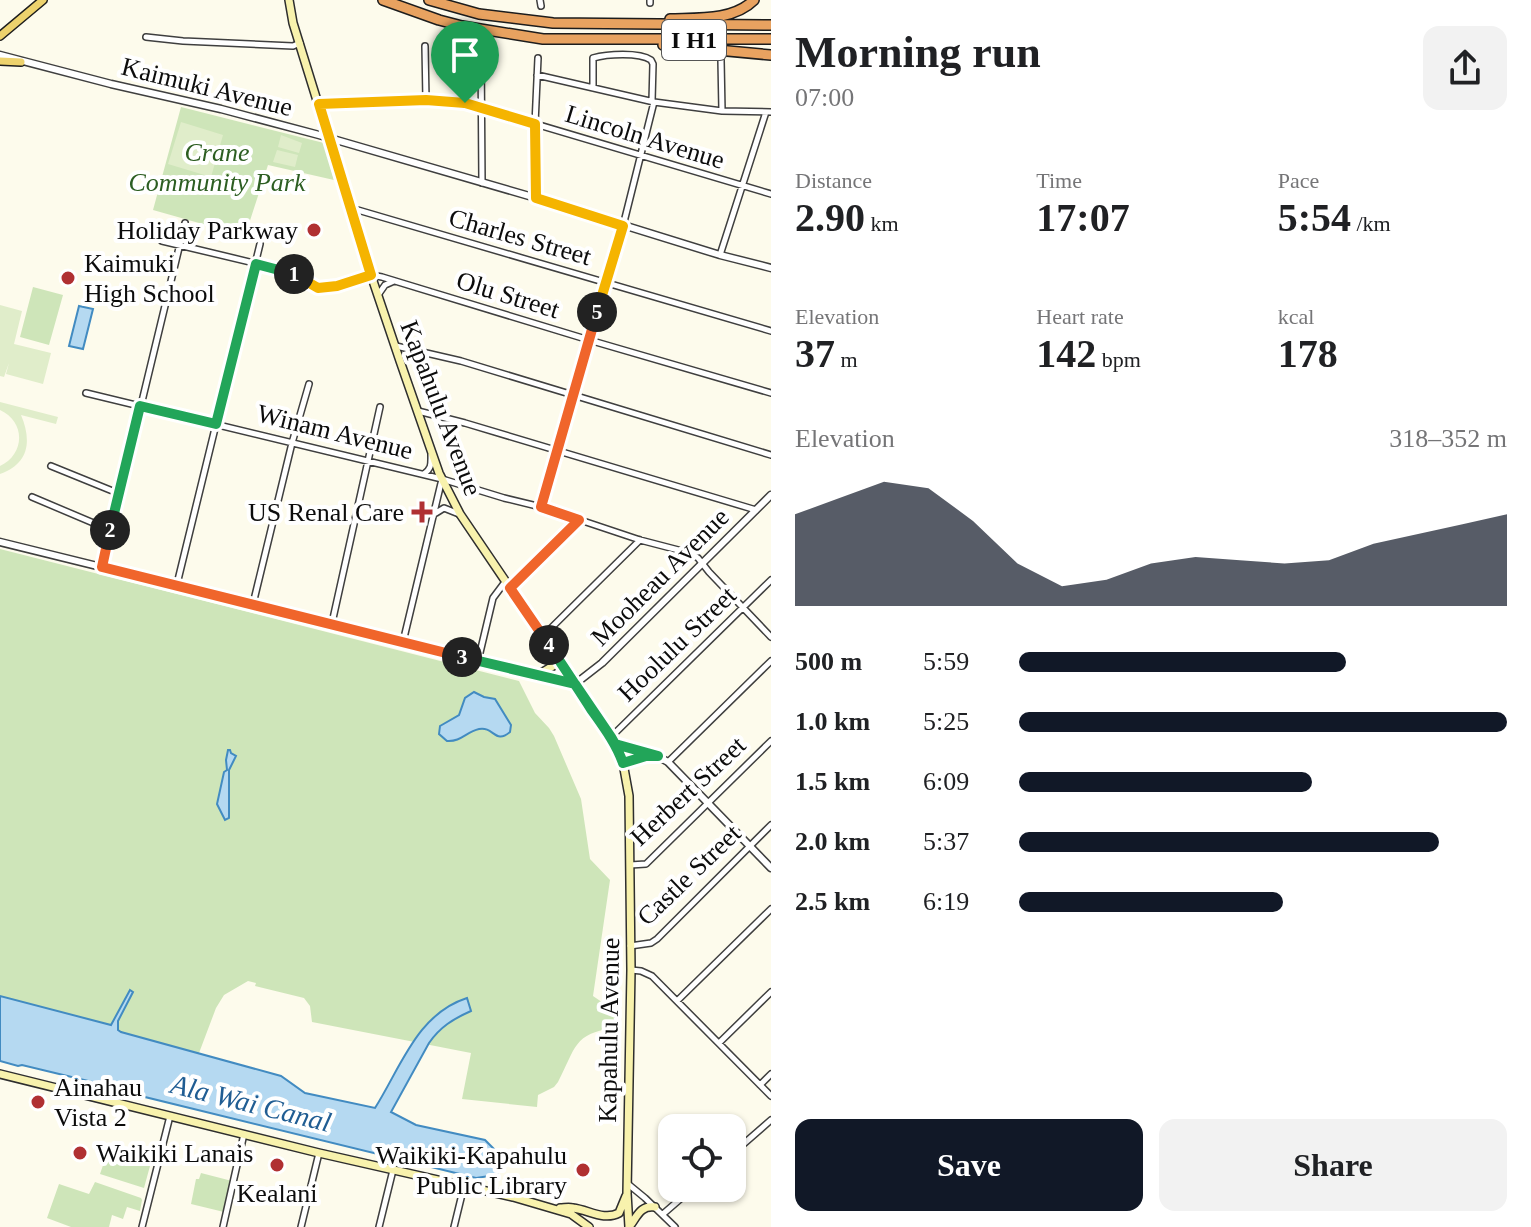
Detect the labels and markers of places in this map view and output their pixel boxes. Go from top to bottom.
pin [431,21,499,103]
place label: Holiday Parkway [117,216,298,245]
marker: Holiday Parkway [305,221,323,239]
place label: Kaimuki High School [84,249,215,308]
pin: 1 [274,254,314,294]
marker: Kaimuki High School [59,269,77,287]
pin: 5 [577,292,617,332]
place label: US Renal Care [248,498,404,527]
marker: US Renal Care [411,501,433,523]
pin: 2 [90,510,130,550]
pin: 4 [529,625,569,665]
pin: 3 [442,637,482,677]
place label: Ainahau Vista 2 [54,1073,142,1132]
marker: Ainahau Vista 2 [29,1093,47,1111]
place label: Waikiki Lanais [96,1139,253,1168]
place label: Waikiki-Kapahulu Public Library [376,1141,567,1200]
marker: Waikiki Lanais [71,1144,89,1162]
marker: Kealani [268,1156,286,1174]
marker: Waikiki-Kapahulu Public Library [574,1161,592,1179]
place label: Kealani [237,1179,317,1208]

